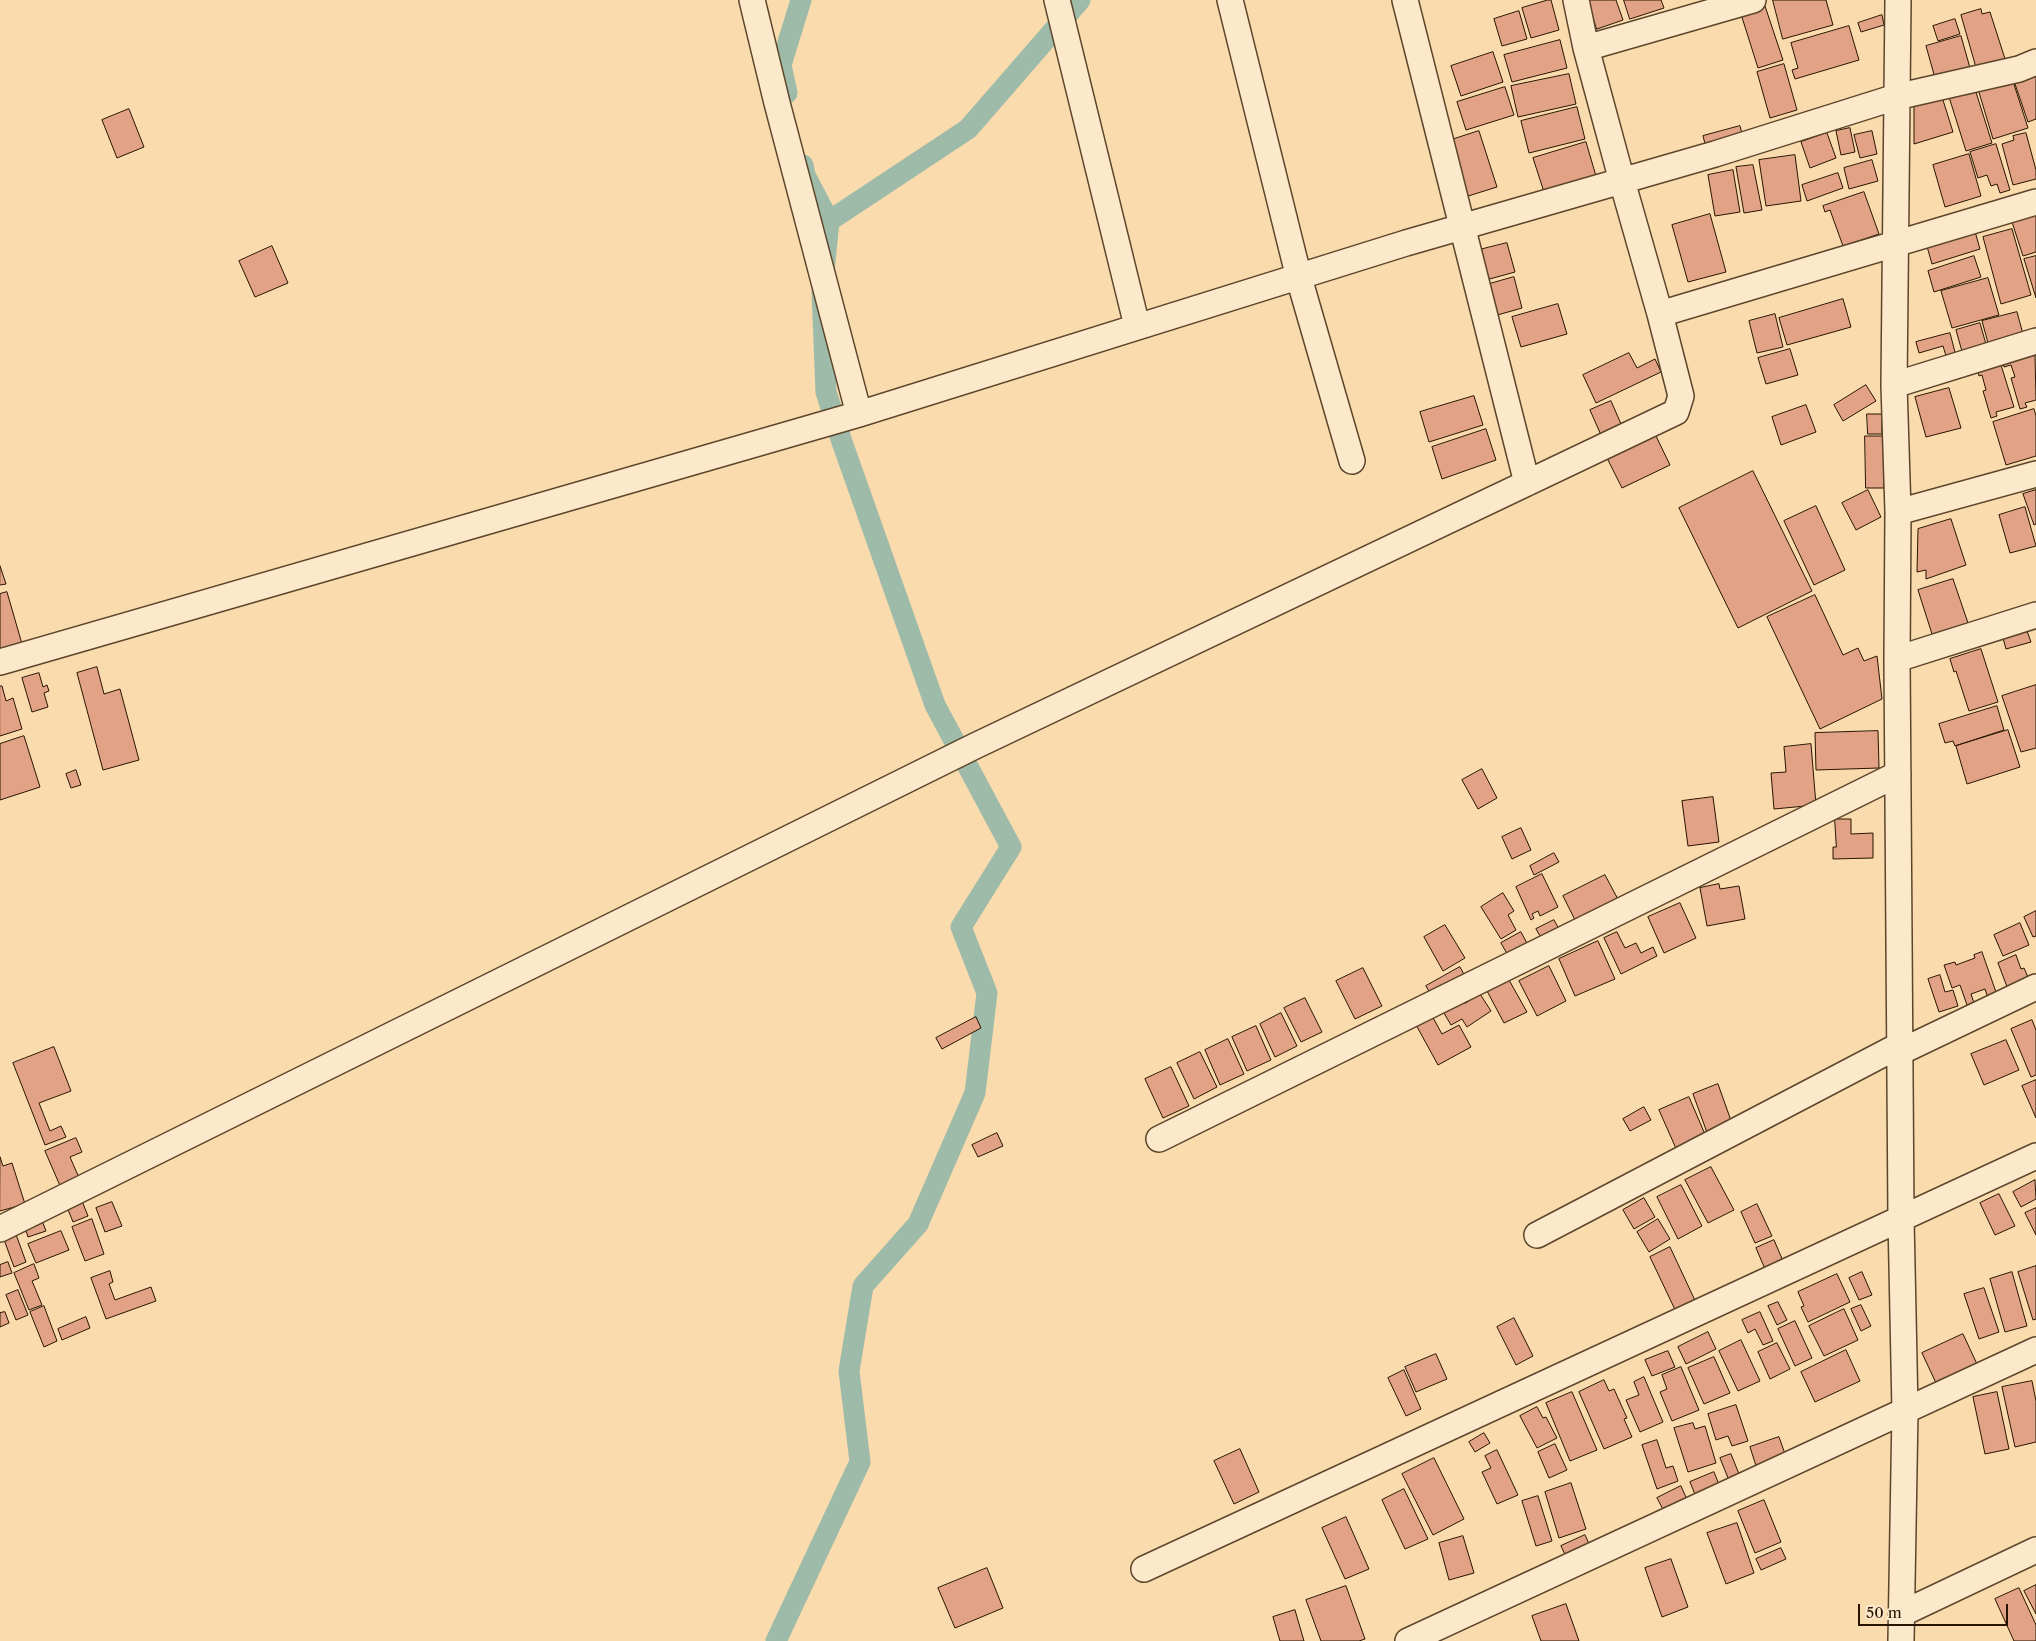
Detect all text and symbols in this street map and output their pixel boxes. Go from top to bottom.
scale bar [1861,1594,2011,1626]
text: 50 m [1866,1603,1902,1622]

